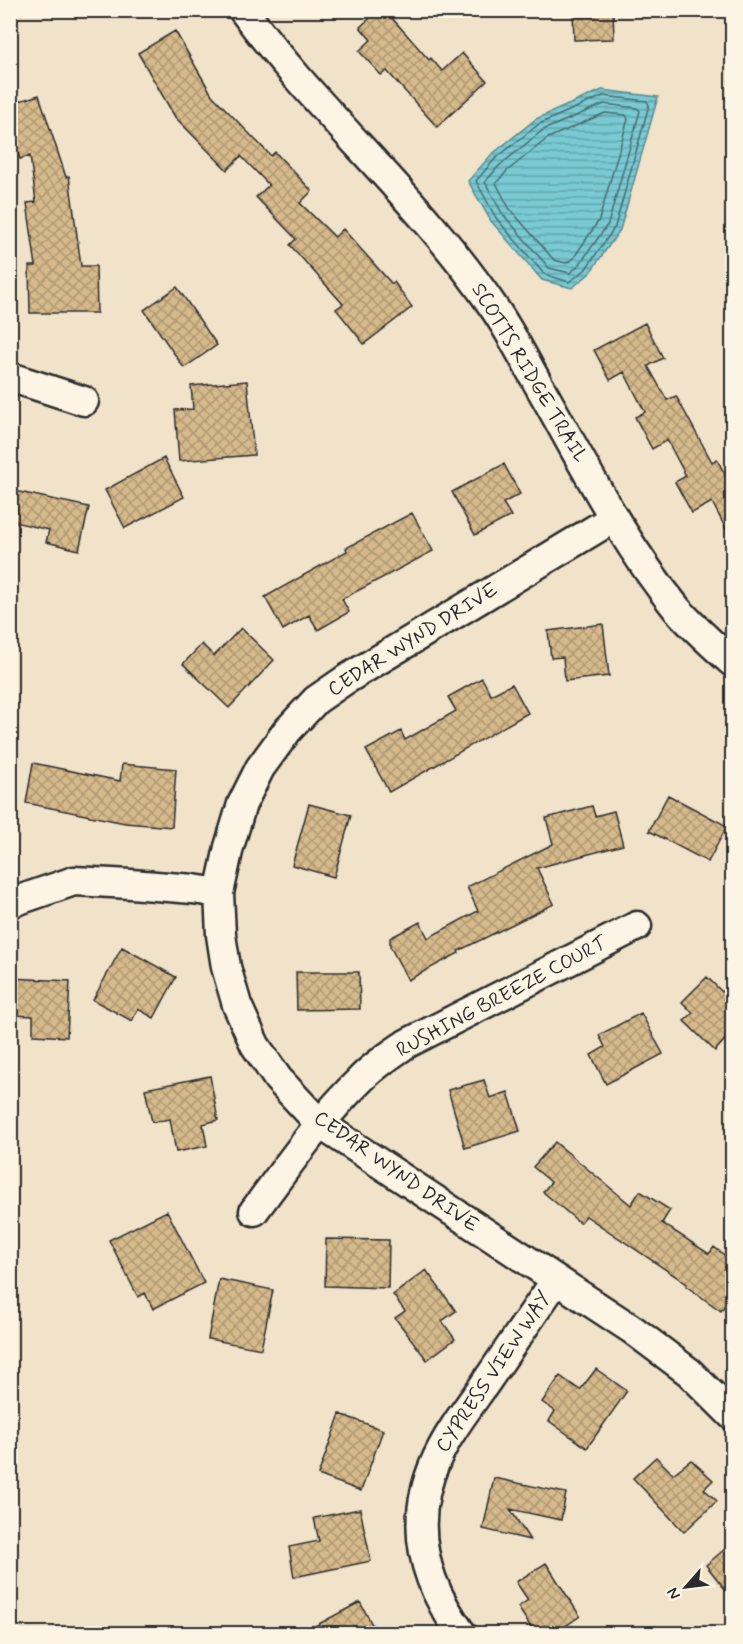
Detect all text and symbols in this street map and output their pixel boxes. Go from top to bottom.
street label: SCOTTS RIDGE TRAIL [465,278,593,468]
street label: CEDAR WYND DRIVE [323,577,503,703]
street label: RUSHING BREEZE COURT [392,929,613,1064]
street label: CEDAR WYND DRIVE [308,1105,484,1239]
street label: CYPRESS VIEW WAY [430,1286,558,1458]
north arrow [656,1557,716,1617]
text: N [662,1584,686,1603]

